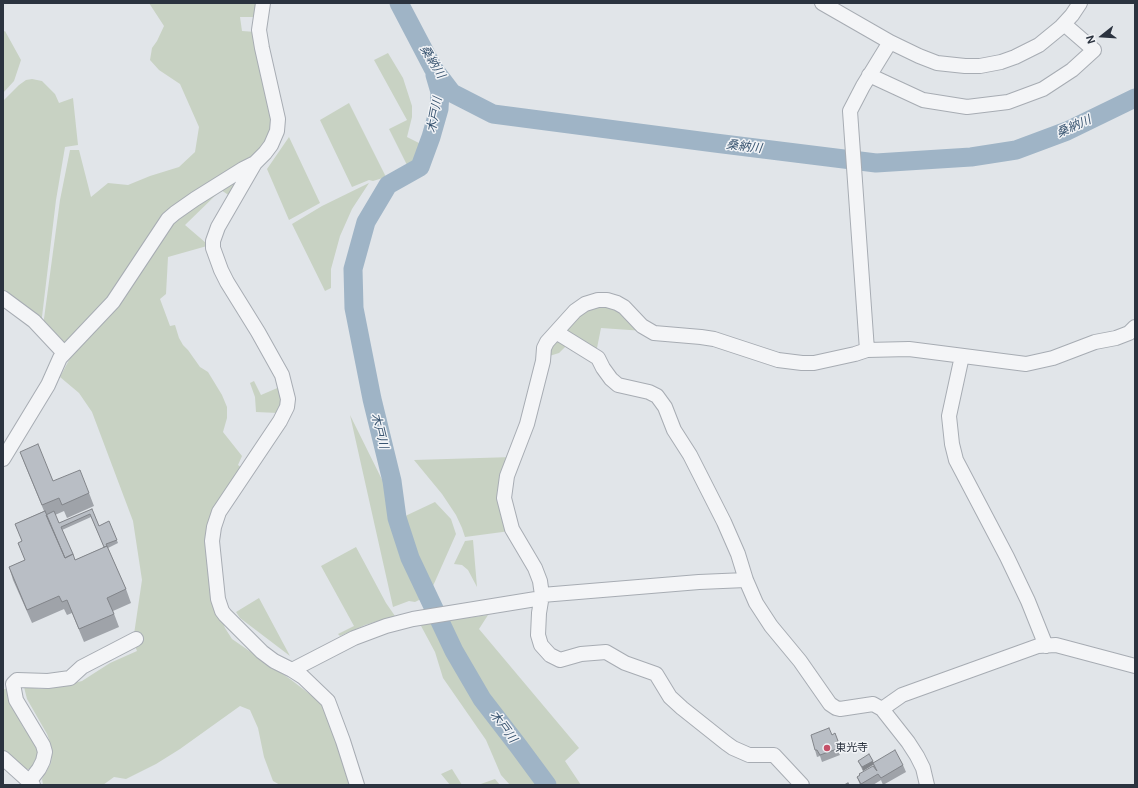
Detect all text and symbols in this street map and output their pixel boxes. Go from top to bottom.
north arrow [1082,16,1122,56]
text: N [1083,34,1098,45]
water label: 桑納川 [417,43,447,81]
water label: 木戸川 [424,96,446,134]
water label: 桑納川 [1055,113,1093,141]
water label: 桑納川 [725,138,763,156]
water label: 木戸川 [368,412,390,450]
water label: 木戸川 [486,708,520,746]
place label: 東光寺 [835,741,868,755]
marker: 東光寺 [822,743,832,753]

